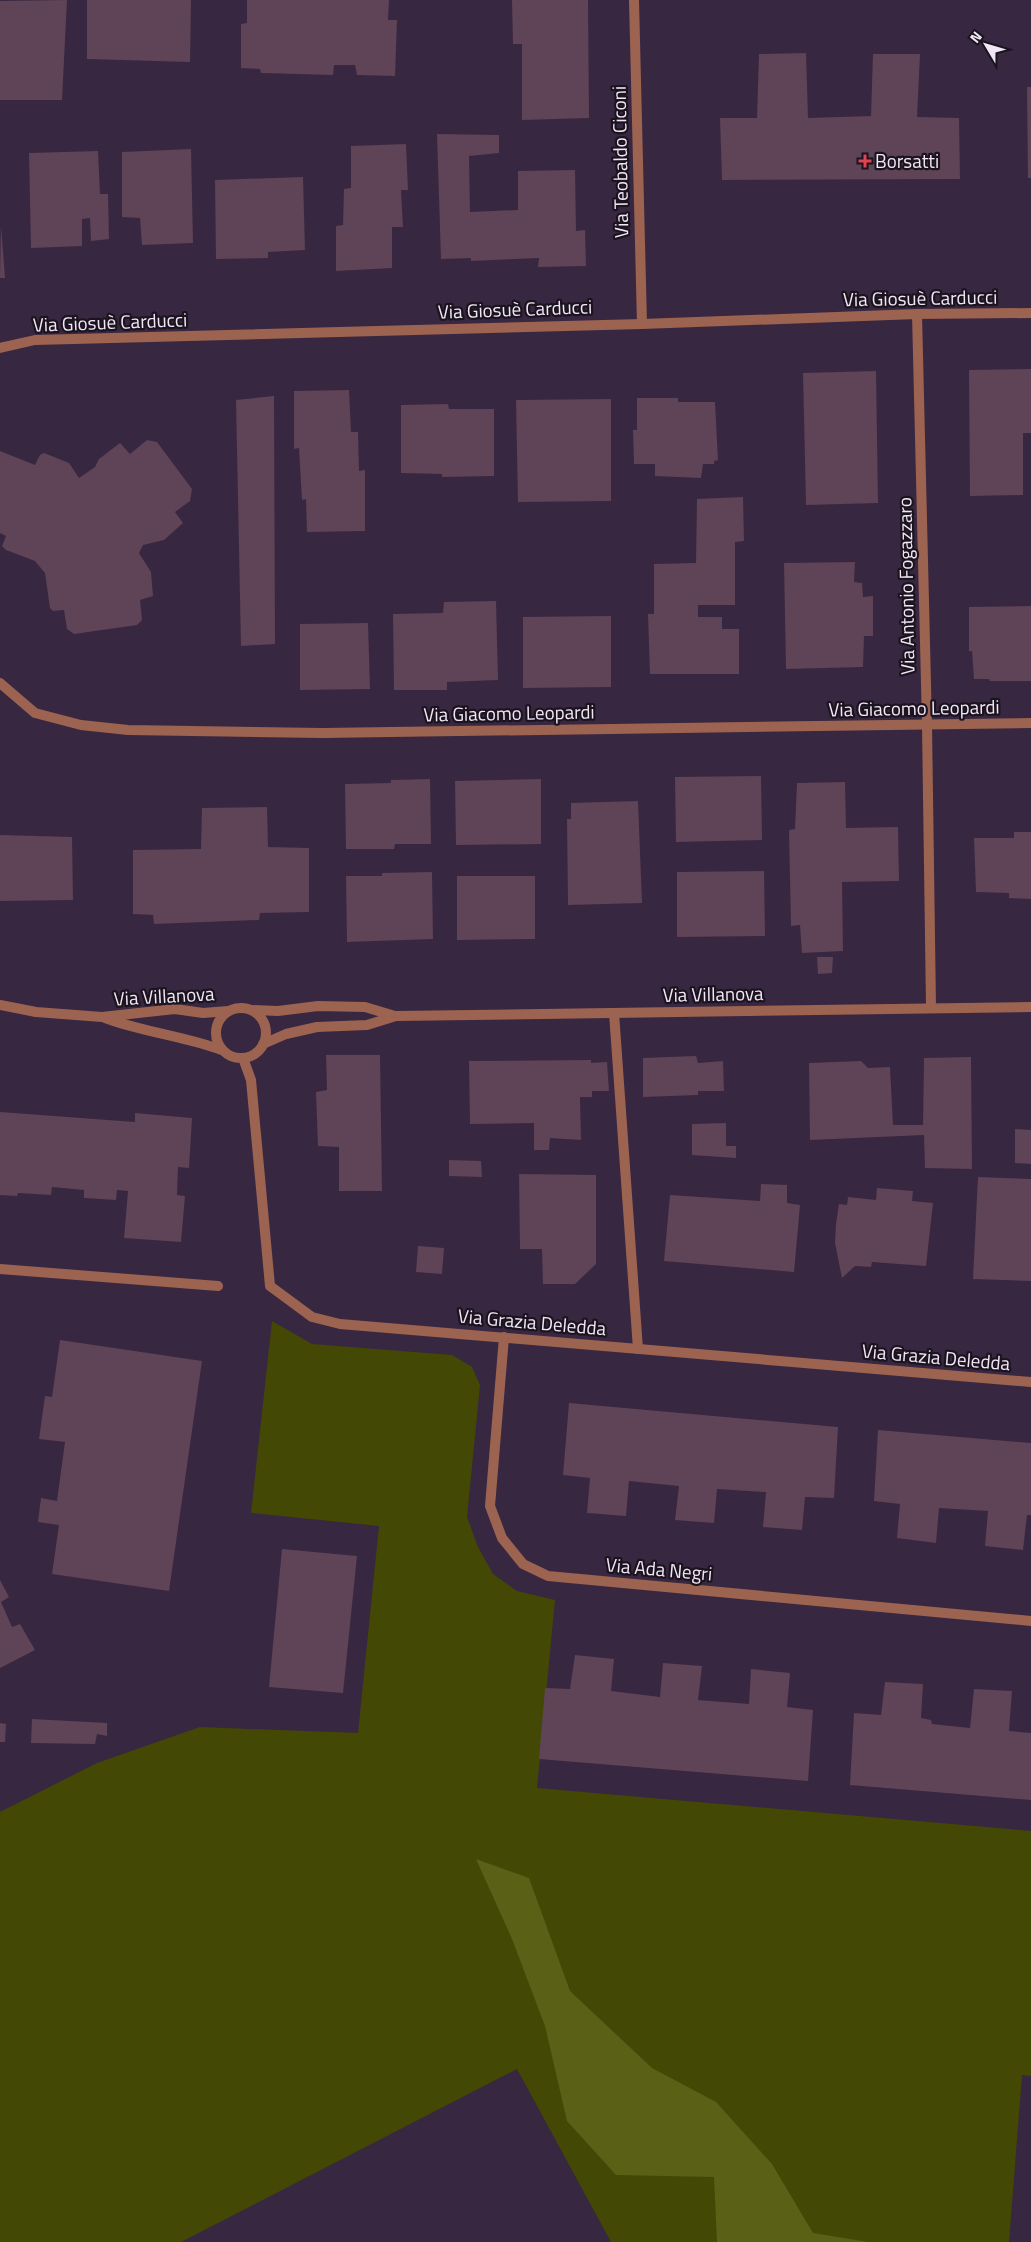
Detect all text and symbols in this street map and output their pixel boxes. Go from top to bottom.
north arrow [961,20,1011,70]
text: N [964,26,987,47]
street label: Via Teobaldo Ciconi [604,86,635,238]
place label: Borsatti [875,146,939,175]
marker: Borsatti [859,155,871,167]
street label: Via Giosuè Carducci [843,282,997,313]
street label: Via Giosuè Carducci [437,291,593,326]
street label: Via Giosuè Carducci [32,304,188,339]
street label: Via Antonio Fogazzaro [889,497,922,675]
street label: Via Giacomo Leopardi [828,692,1000,723]
street label: Via Giacomo Leopardi [423,697,595,728]
street label: Via Villanova [113,978,216,1013]
street label: Via Villanova [662,978,764,1009]
street label: Via Grazia Deledda [457,1301,608,1342]
street label: Via Grazia Deledda [861,1336,1012,1377]
street label: Via Ada Negri [605,1549,713,1588]

